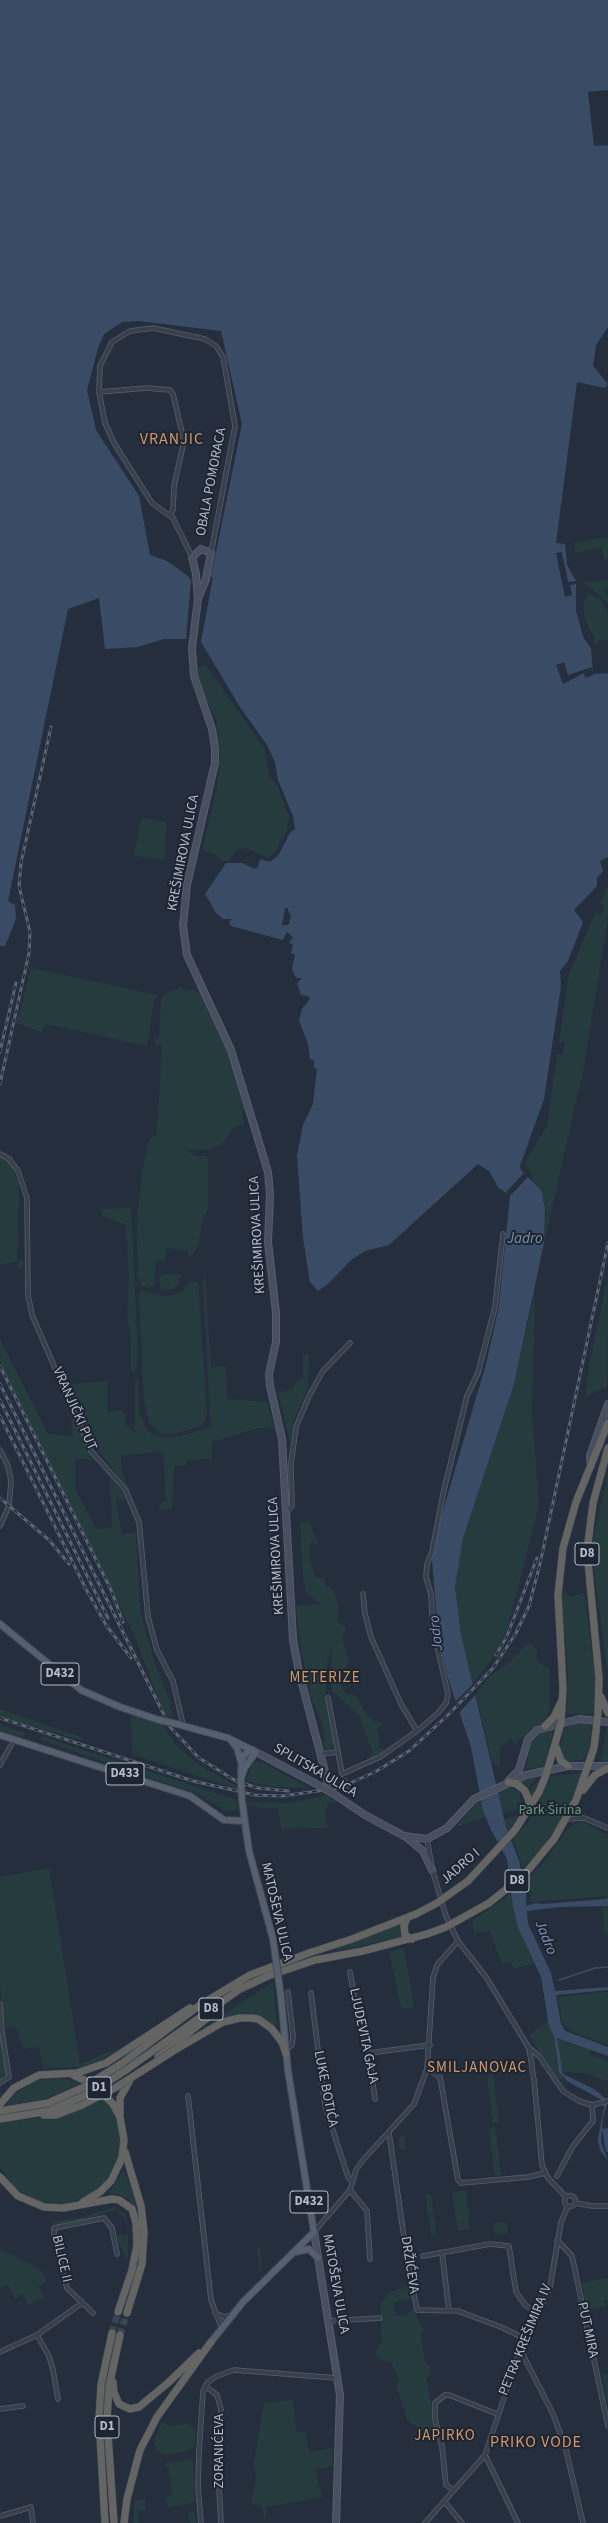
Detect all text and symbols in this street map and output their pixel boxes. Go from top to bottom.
street label: OBALA POMORACA [193,426,231,538]
district label: VRANJIC [140,430,204,450]
street label: KREŠIMIROVA ULICA [164,793,204,913]
street label: KREŠIMIROVA ULICA [247,1176,269,1294]
water label: Jadro [507,1231,543,1249]
street label: VRANJIČKI PUT [48,1365,100,1453]
street label: KREŠIMIROVA ULICA [266,1497,288,1615]
road number: D8 [575,1543,599,1565]
water label: Jadro [426,1614,448,1652]
road number: D432 [41,1663,79,1685]
district label: METERIZE [289,1670,361,1688]
street label: SPLITSKA ULICA [270,1740,360,1802]
road number: D433 [106,1763,144,1785]
park label: Park Širina [519,1803,581,1819]
street label: JADRO I [438,1845,484,1889]
street label: MATOŠEVA ULICA [256,1861,296,1963]
road number: D8 [505,1870,529,1892]
water label: Jadro [530,1918,560,1958]
street label: LJUDEVITA GAJA [345,1987,381,2085]
road number: D8 [199,1998,223,2020]
street label: LUKE BOTIĆA [309,2049,341,2129]
district label: SMILJANOVAC [427,2060,527,2078]
road number: D1 [87,2077,111,2099]
road number: D432 [290,2191,328,2213]
street label: MATOŠEVA ULICA [318,2233,352,2335]
street label: BILICE II [47,2234,75,2284]
street label: DRŽIĆEVA [396,2235,422,2295]
street label: PETRA KREŠIMIRA IV [496,2282,556,2398]
street label: PUT MIRA [573,2301,601,2359]
street label: ZORANIĆEVA [212,2414,228,2488]
road number: D1 [95,2416,119,2438]
district label: JAPIRKO [414,2428,476,2446]
district label: PRIKO VODE [490,2433,582,2453]

